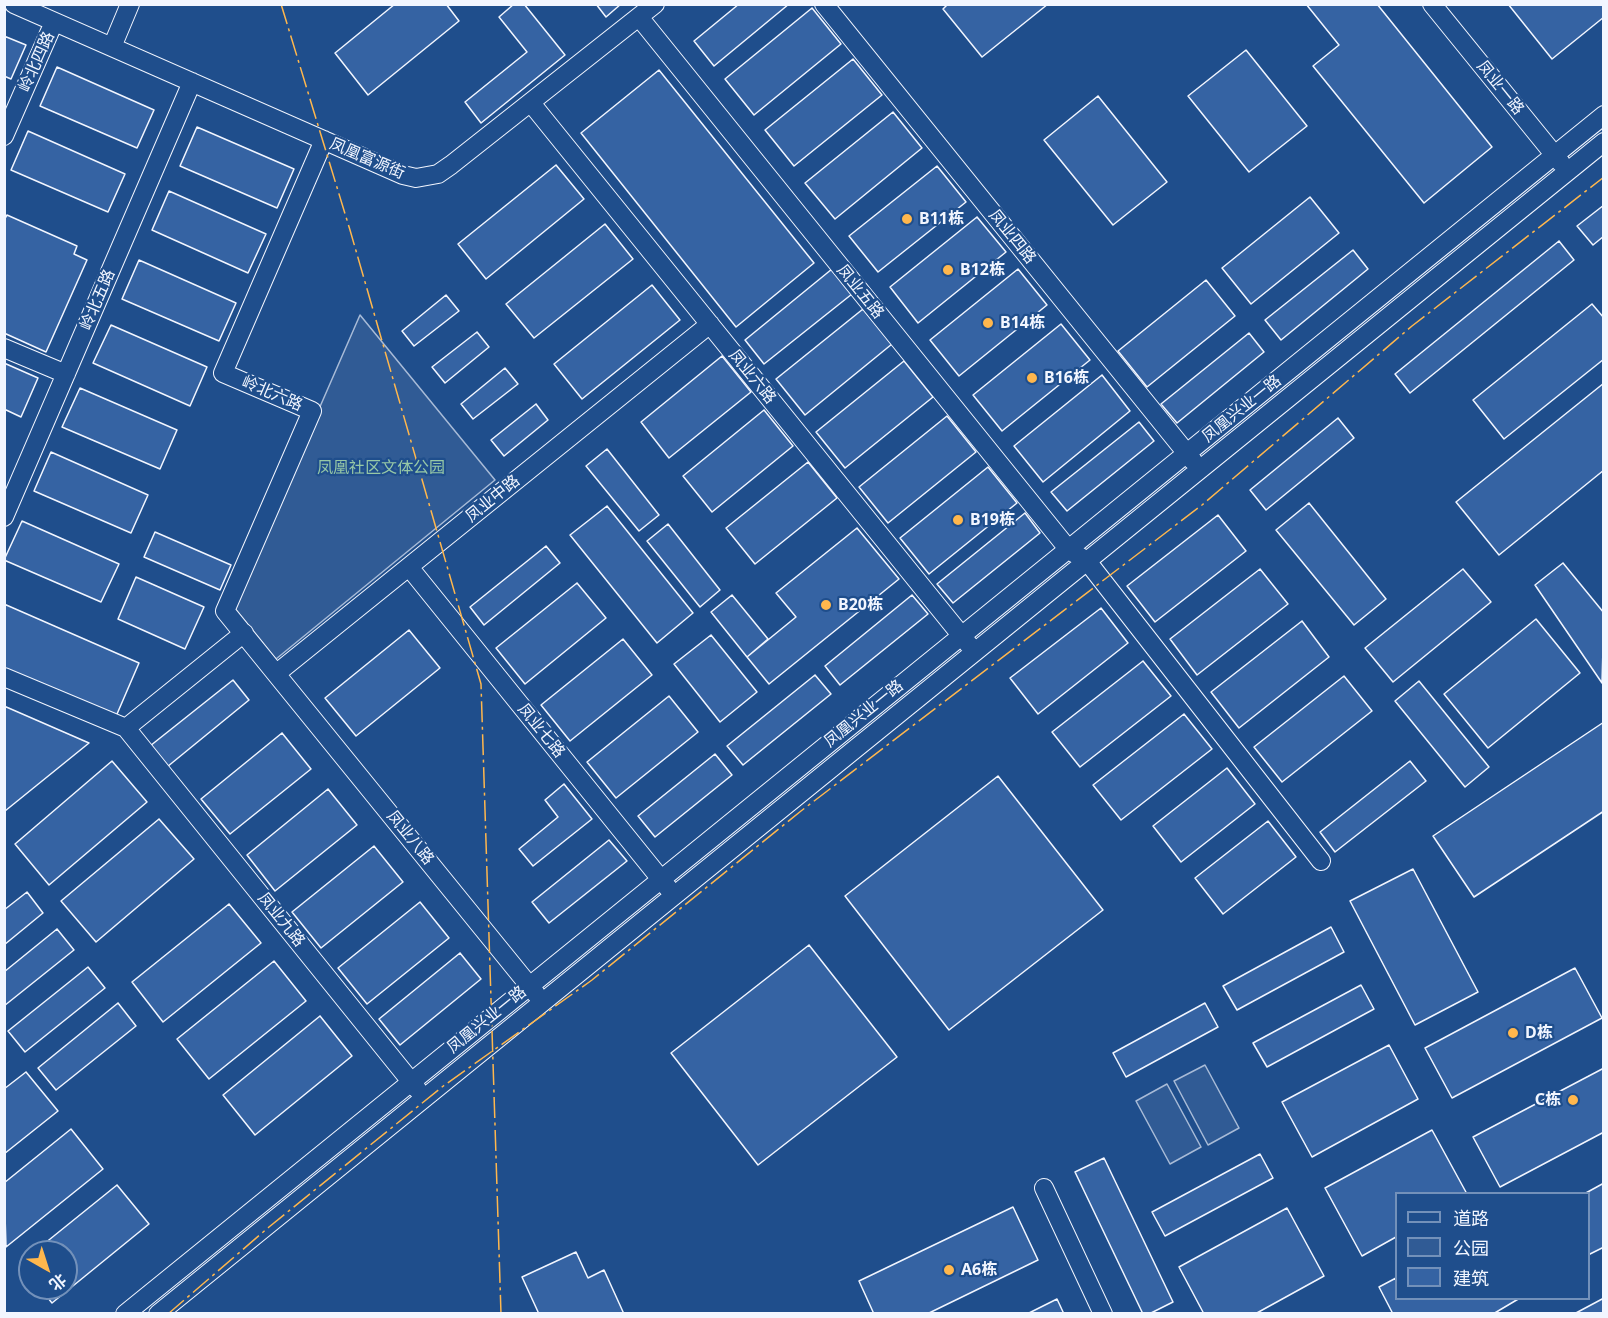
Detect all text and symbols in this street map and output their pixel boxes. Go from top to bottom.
street label: 岭北四路 [15,29,59,95]
street label: 凤业一路 [1472,57,1528,119]
street label: 凤凰富源街 [326,135,408,183]
street label: 凤业四路 [984,206,1040,268]
place label: B11栋 [919,209,964,229]
marker: B11栋 [900,212,914,226]
place label: B12栋 [960,260,1005,280]
street label: 凤业五路 [832,261,888,323]
marker: B12栋 [941,263,955,277]
street label: 岭北五路 [77,267,119,333]
place label: B14栋 [1000,313,1045,333]
marker: B14栋 [981,316,995,330]
street label: 凤业六路 [724,346,780,408]
place label: B16栋 [1044,368,1089,388]
marker: B16栋 [1025,371,1039,385]
street label: 凤凰兴业一路 [1199,371,1285,447]
street label: 岭北六路 [239,373,305,415]
park label: 凤凰社区文体公园 [317,458,445,478]
street label: 凤业中路 [462,471,524,527]
place label: B19栋 [970,510,1015,530]
marker: B19栋 [951,513,965,527]
place label: B20栋 [838,595,883,615]
marker: B20栋 [819,598,833,612]
street label: 凤凰兴业一路 [821,676,907,752]
street label: 凤业七路 [513,700,569,762]
street label: 凤业八路 [382,807,438,869]
street label: 凤业九路 [253,889,309,951]
street label: 凤凰兴业一路 [444,982,530,1058]
place label: D栋 [1525,1023,1553,1043]
marker: D栋 [1506,1026,1520,1040]
place label: C栋 [1535,1090,1561,1110]
marker: C栋 [1566,1093,1580,1107]
legend [1395,1192,1590,1300]
text: 道路 [1453,1206,1489,1230]
text: 公园 [1453,1236,1489,1260]
north arrow [18,1240,78,1300]
place label: A6栋 [961,1260,997,1280]
marker: A6栋 [942,1263,956,1277]
text: 建筑 [1453,1266,1489,1290]
text: 北 [45,1269,71,1296]

